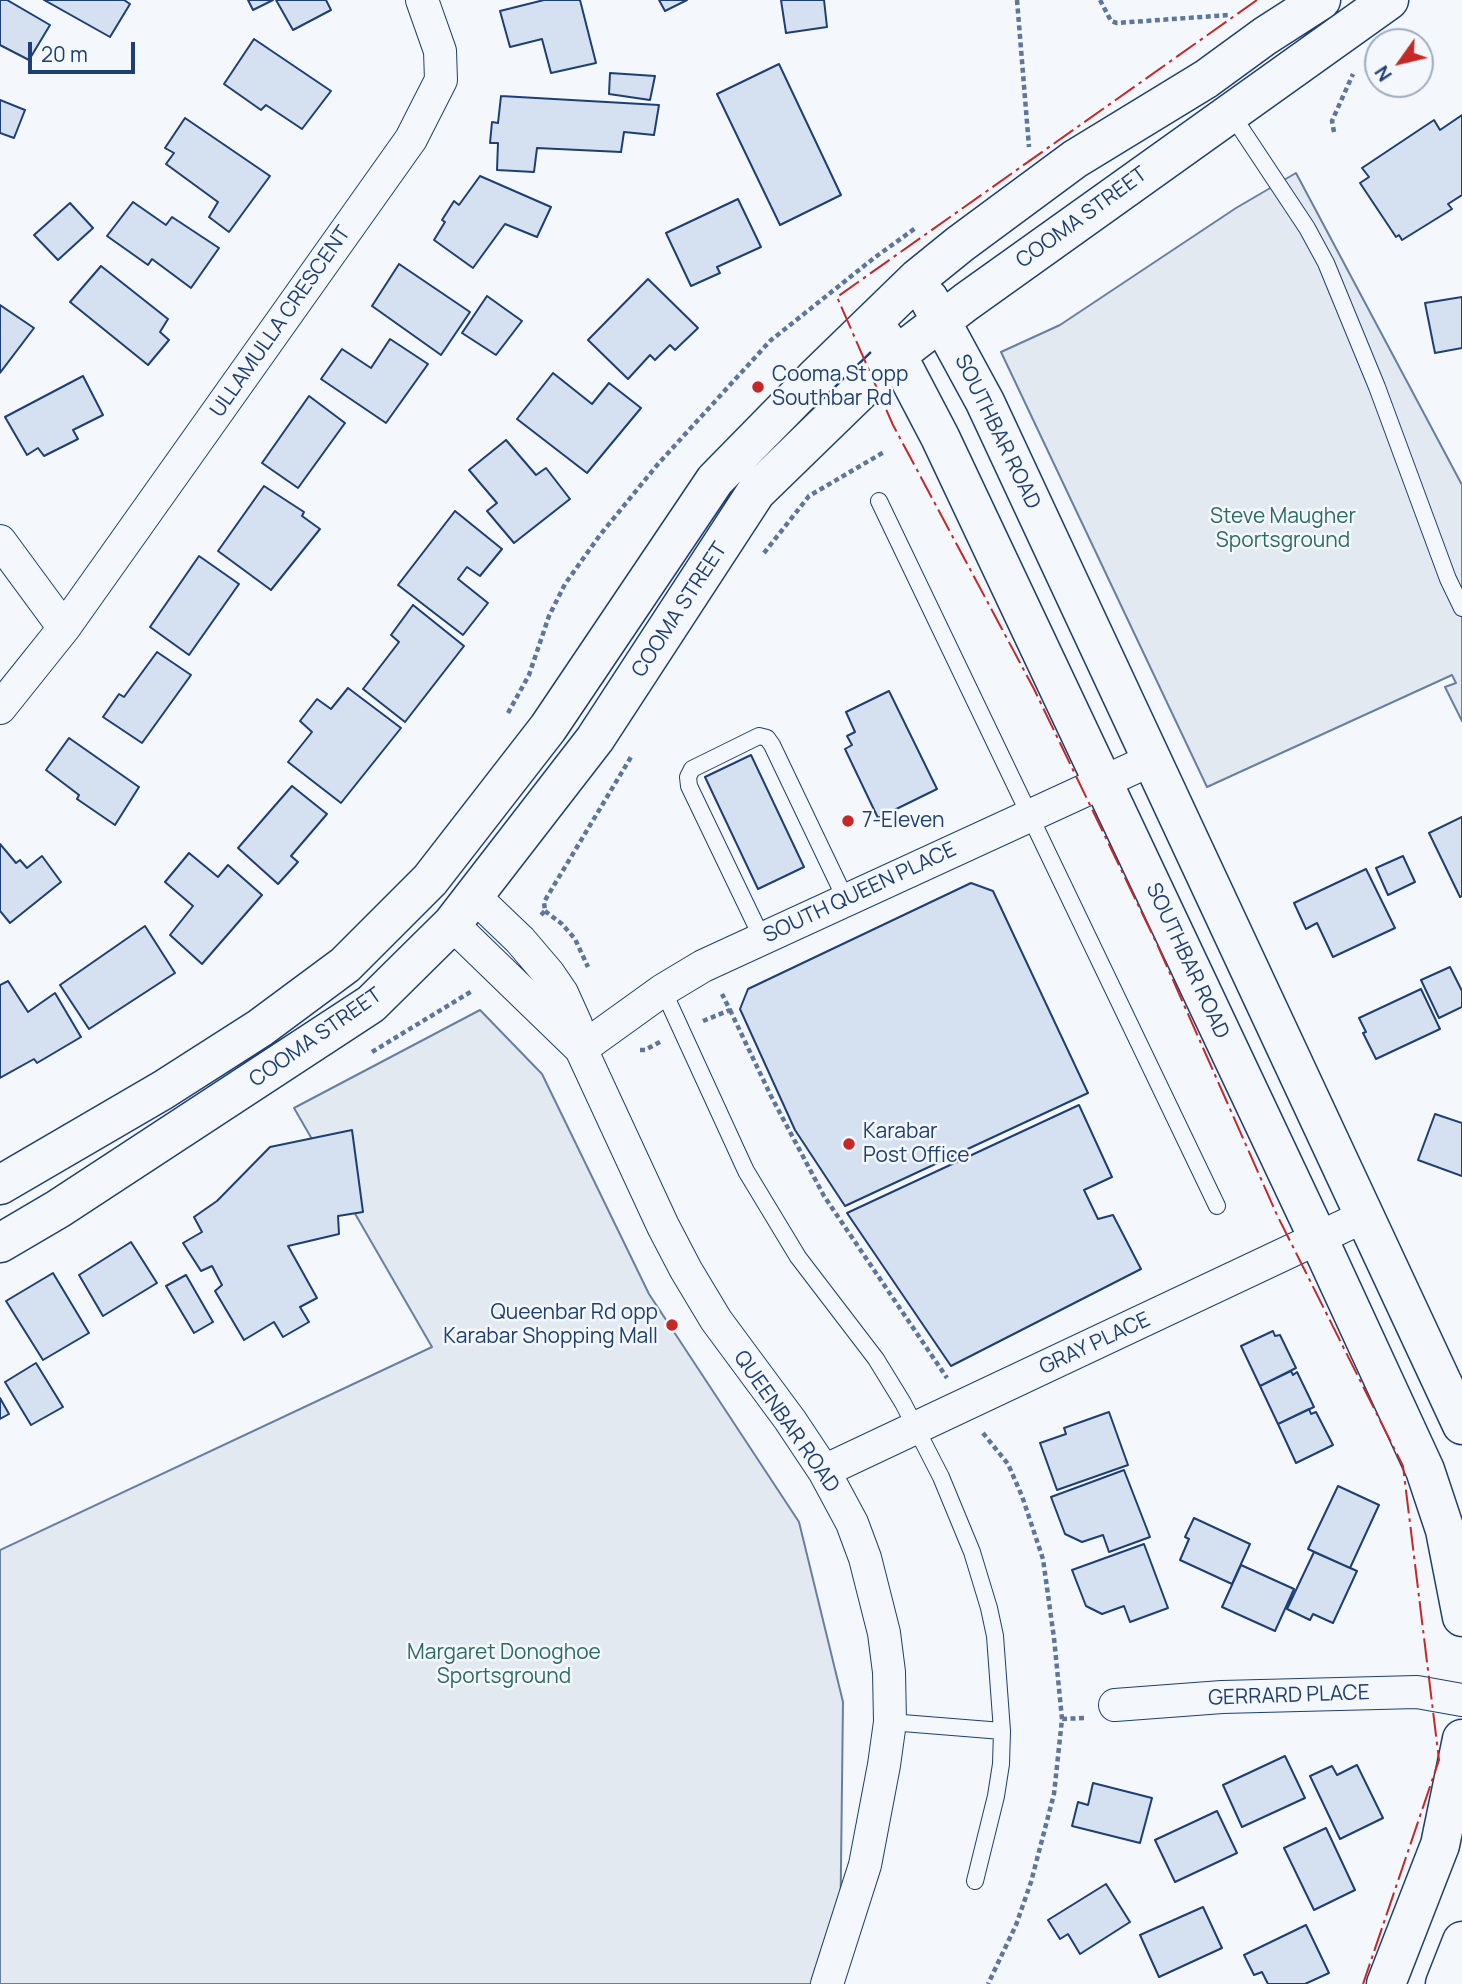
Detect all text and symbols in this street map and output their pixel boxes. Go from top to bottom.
scale bar [32,28,138,72]
north arrow [1364,28,1434,98]
text: 20 m [41,40,88,68]
text: N [1369,61,1398,87]
street label: COOMA STREET [1012,162,1152,274]
street label: ULLAMULLA CRESCENT [205,222,357,422]
street label: SOUTHBAR ROAD [949,351,1045,513]
place label: Cooma St opp Southbar Rd [772,362,908,412]
marker: Cooma St opp Southbar Rd [750,379,766,395]
park label: Steve Maugher Sportsground [1210,504,1356,554]
street label: COOMA STREET [627,538,733,682]
place label: 7-Eleven [862,808,944,834]
marker: 7-Eleven [840,813,856,829]
street label: SOUTH QUEEN PLACE [760,837,960,949]
street label: SOUTHBAR ROAD [1140,879,1234,1043]
street label: COOMA STREET [245,983,387,1093]
place label: Karabar Post Office [863,1119,969,1169]
marker: Karabar Post Office [841,1136,857,1152]
place label: Queenbar Rd opp Karabar Shopping Mall [443,1300,658,1350]
street label: GRAY PLACE [1036,1307,1154,1381]
marker: Queenbar Rd opp Karabar Shopping Mall [664,1317,680,1333]
street label: QUEENBAR ROAD [728,1346,844,1498]
park label: Margaret Donoghoe Sportsground [407,1640,601,1690]
street label: GERRARD PLACE [1208,1681,1370,1711]

